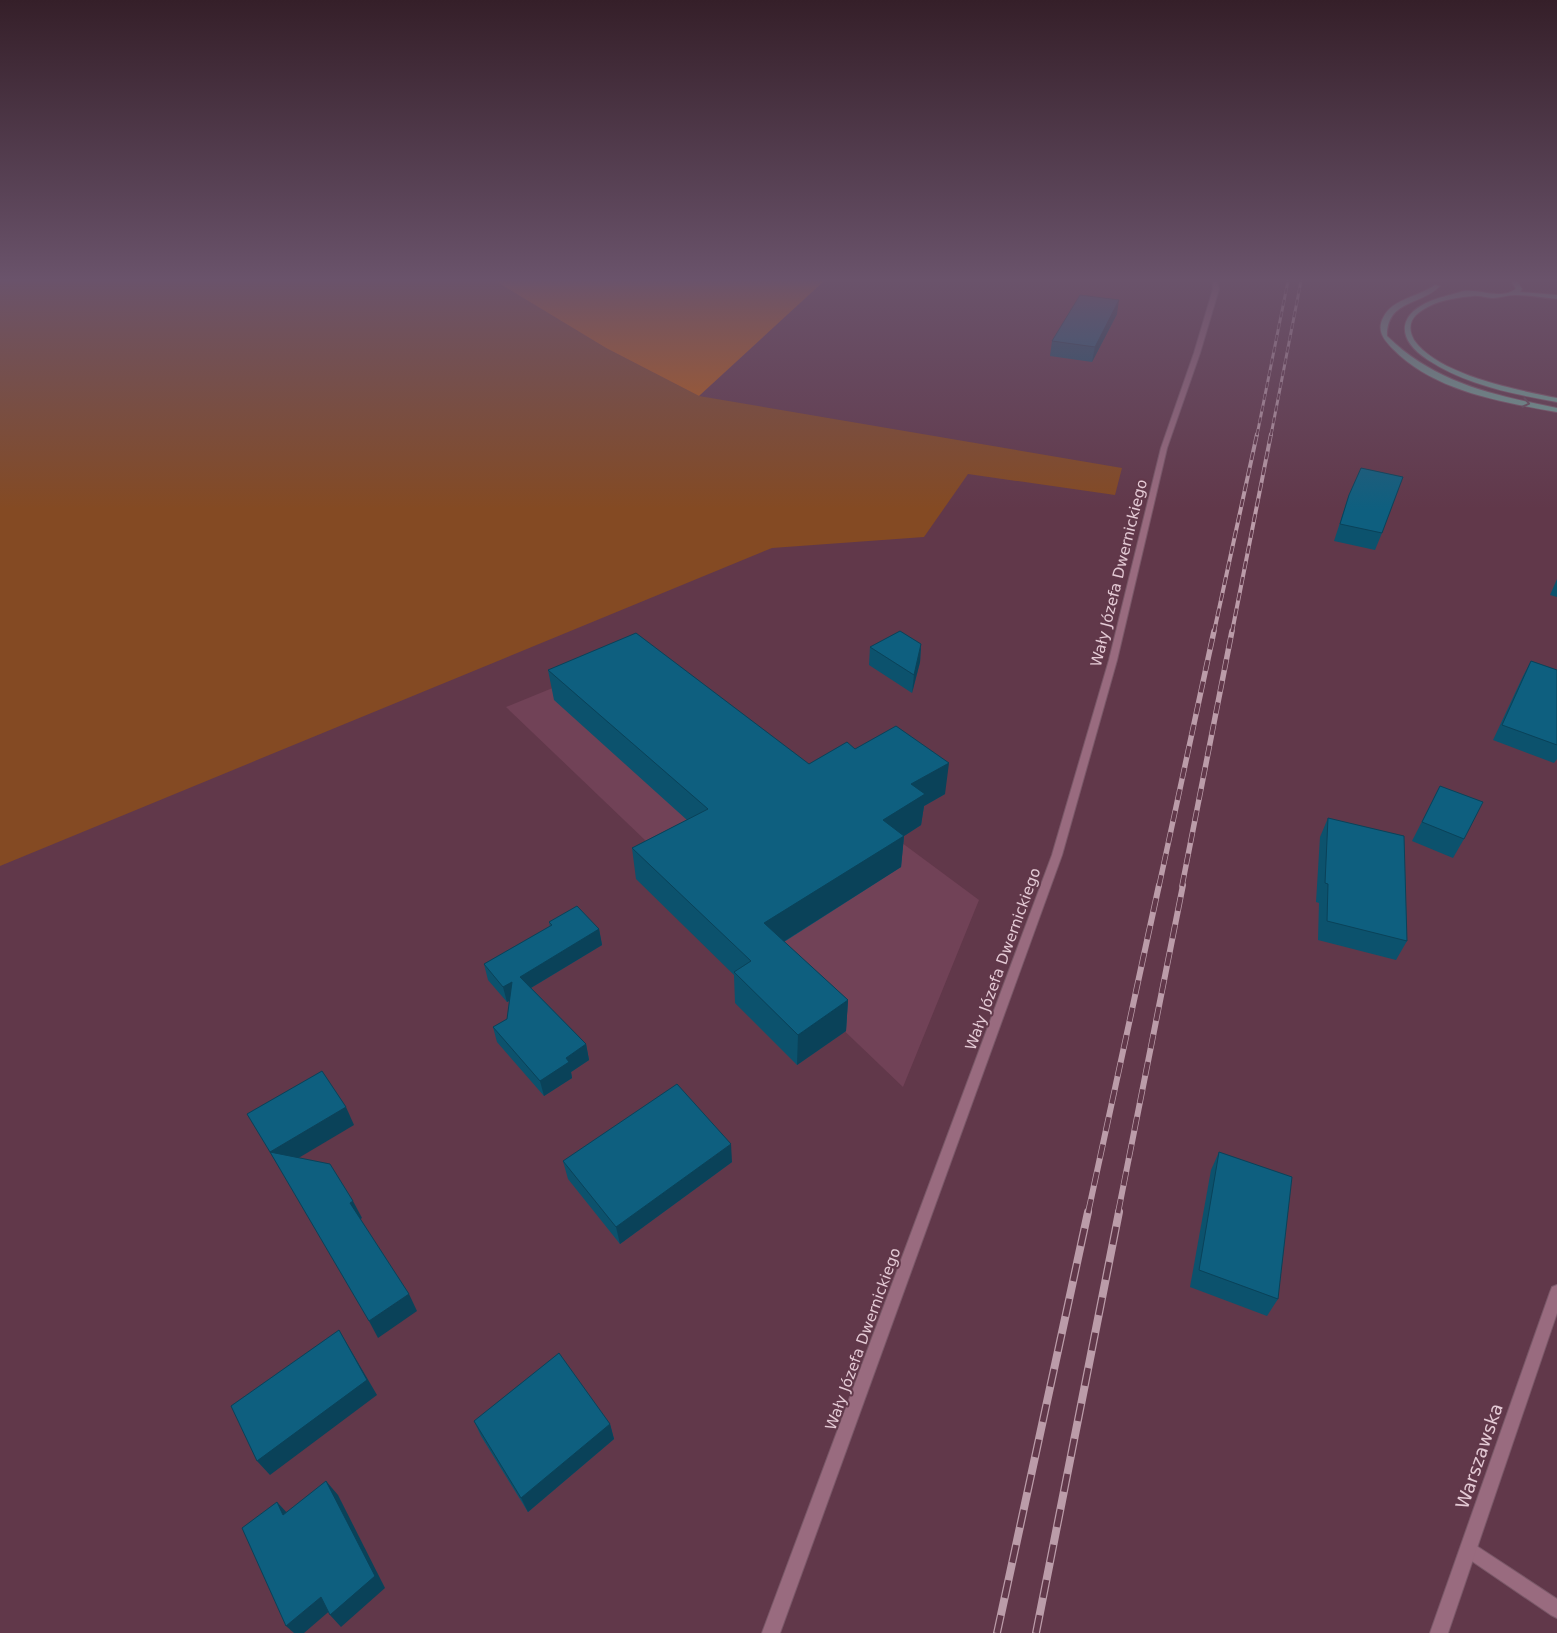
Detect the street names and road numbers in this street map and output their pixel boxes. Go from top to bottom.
street label: Wały Józefa Dwernickiego [1087,477,1151,669]
street label: Wały Józefa Dwernickiego [962,865,1044,1053]
street label: Wały Józefa Dwernickiego [822,1245,904,1433]
street label: Warszawska [1451,1400,1507,1512]

